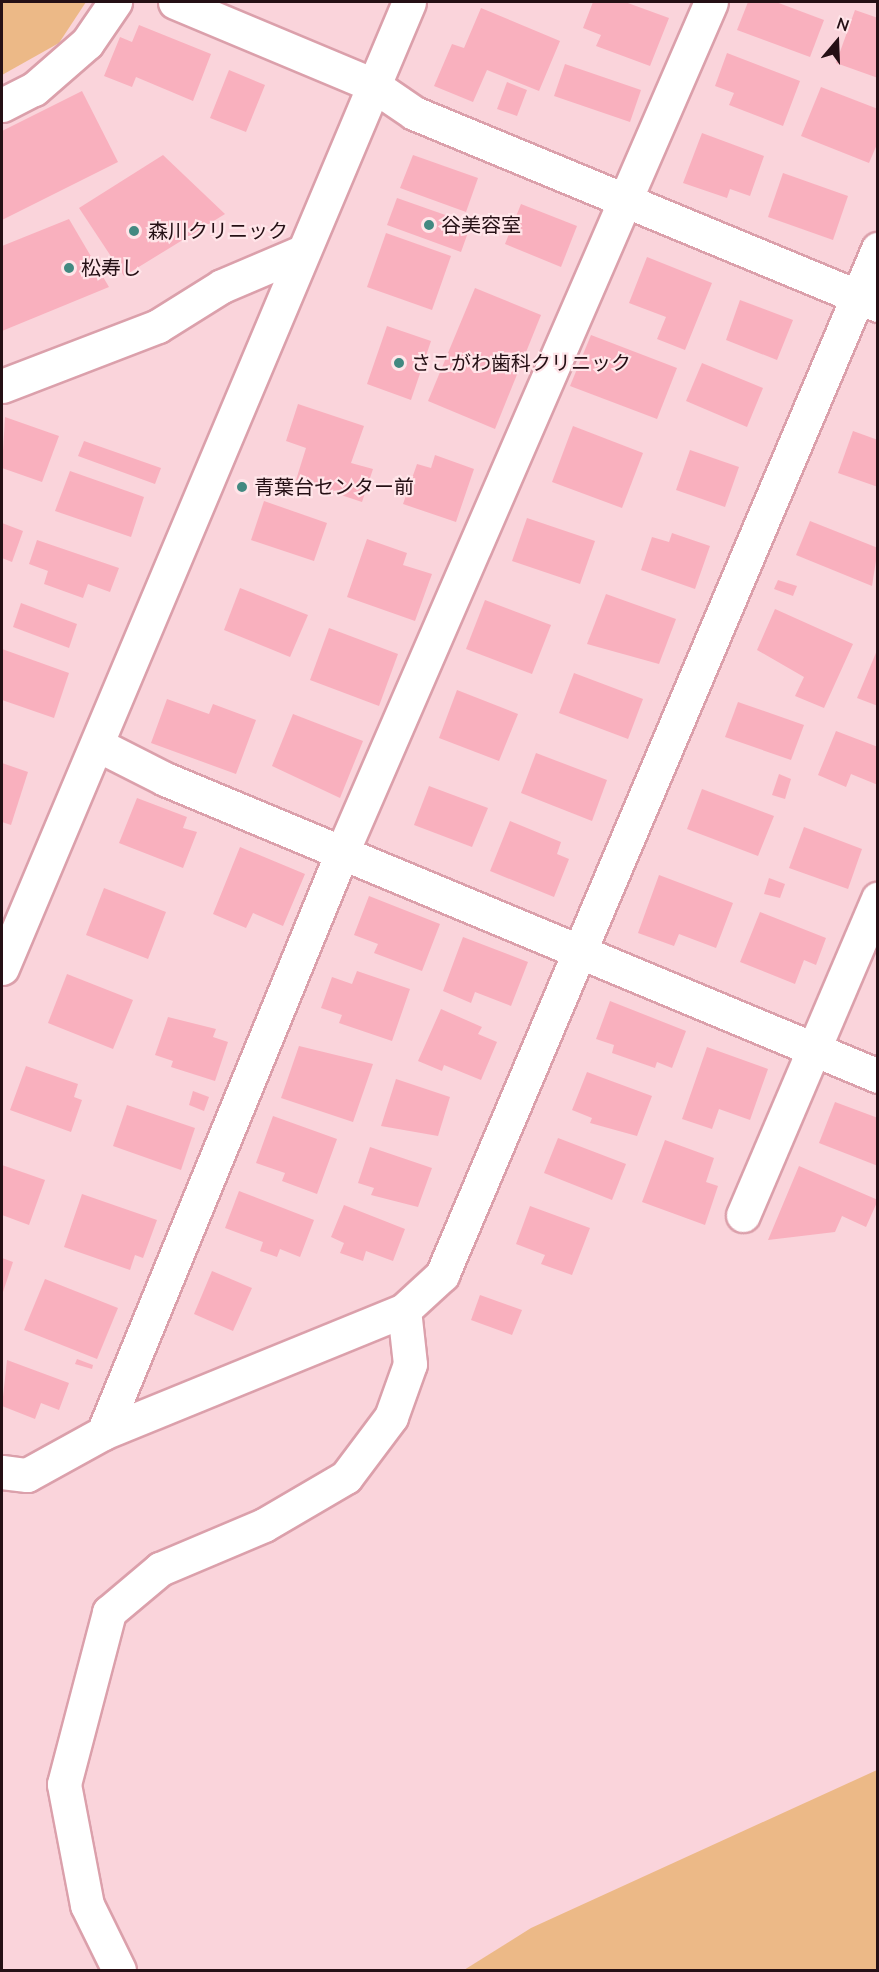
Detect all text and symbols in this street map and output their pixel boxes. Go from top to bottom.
north arrow [807,12,867,72]
text: N [834,13,852,37]
place label: 谷美容室 [441,213,521,237]
marker: 谷美容室 [422,218,436,232]
place label: 森川クリニック [148,219,288,243]
marker: 森川クリニック [125,222,143,240]
place label: 松寿し [81,256,141,280]
marker: 松寿し [62,261,76,275]
place label: さこがわ歯科クリニック [411,351,631,375]
marker: さこがわ歯科クリニック [392,356,406,370]
place label: 青葉台センター前 [254,475,414,499]
marker: 青葉台センター前 [235,480,249,494]

